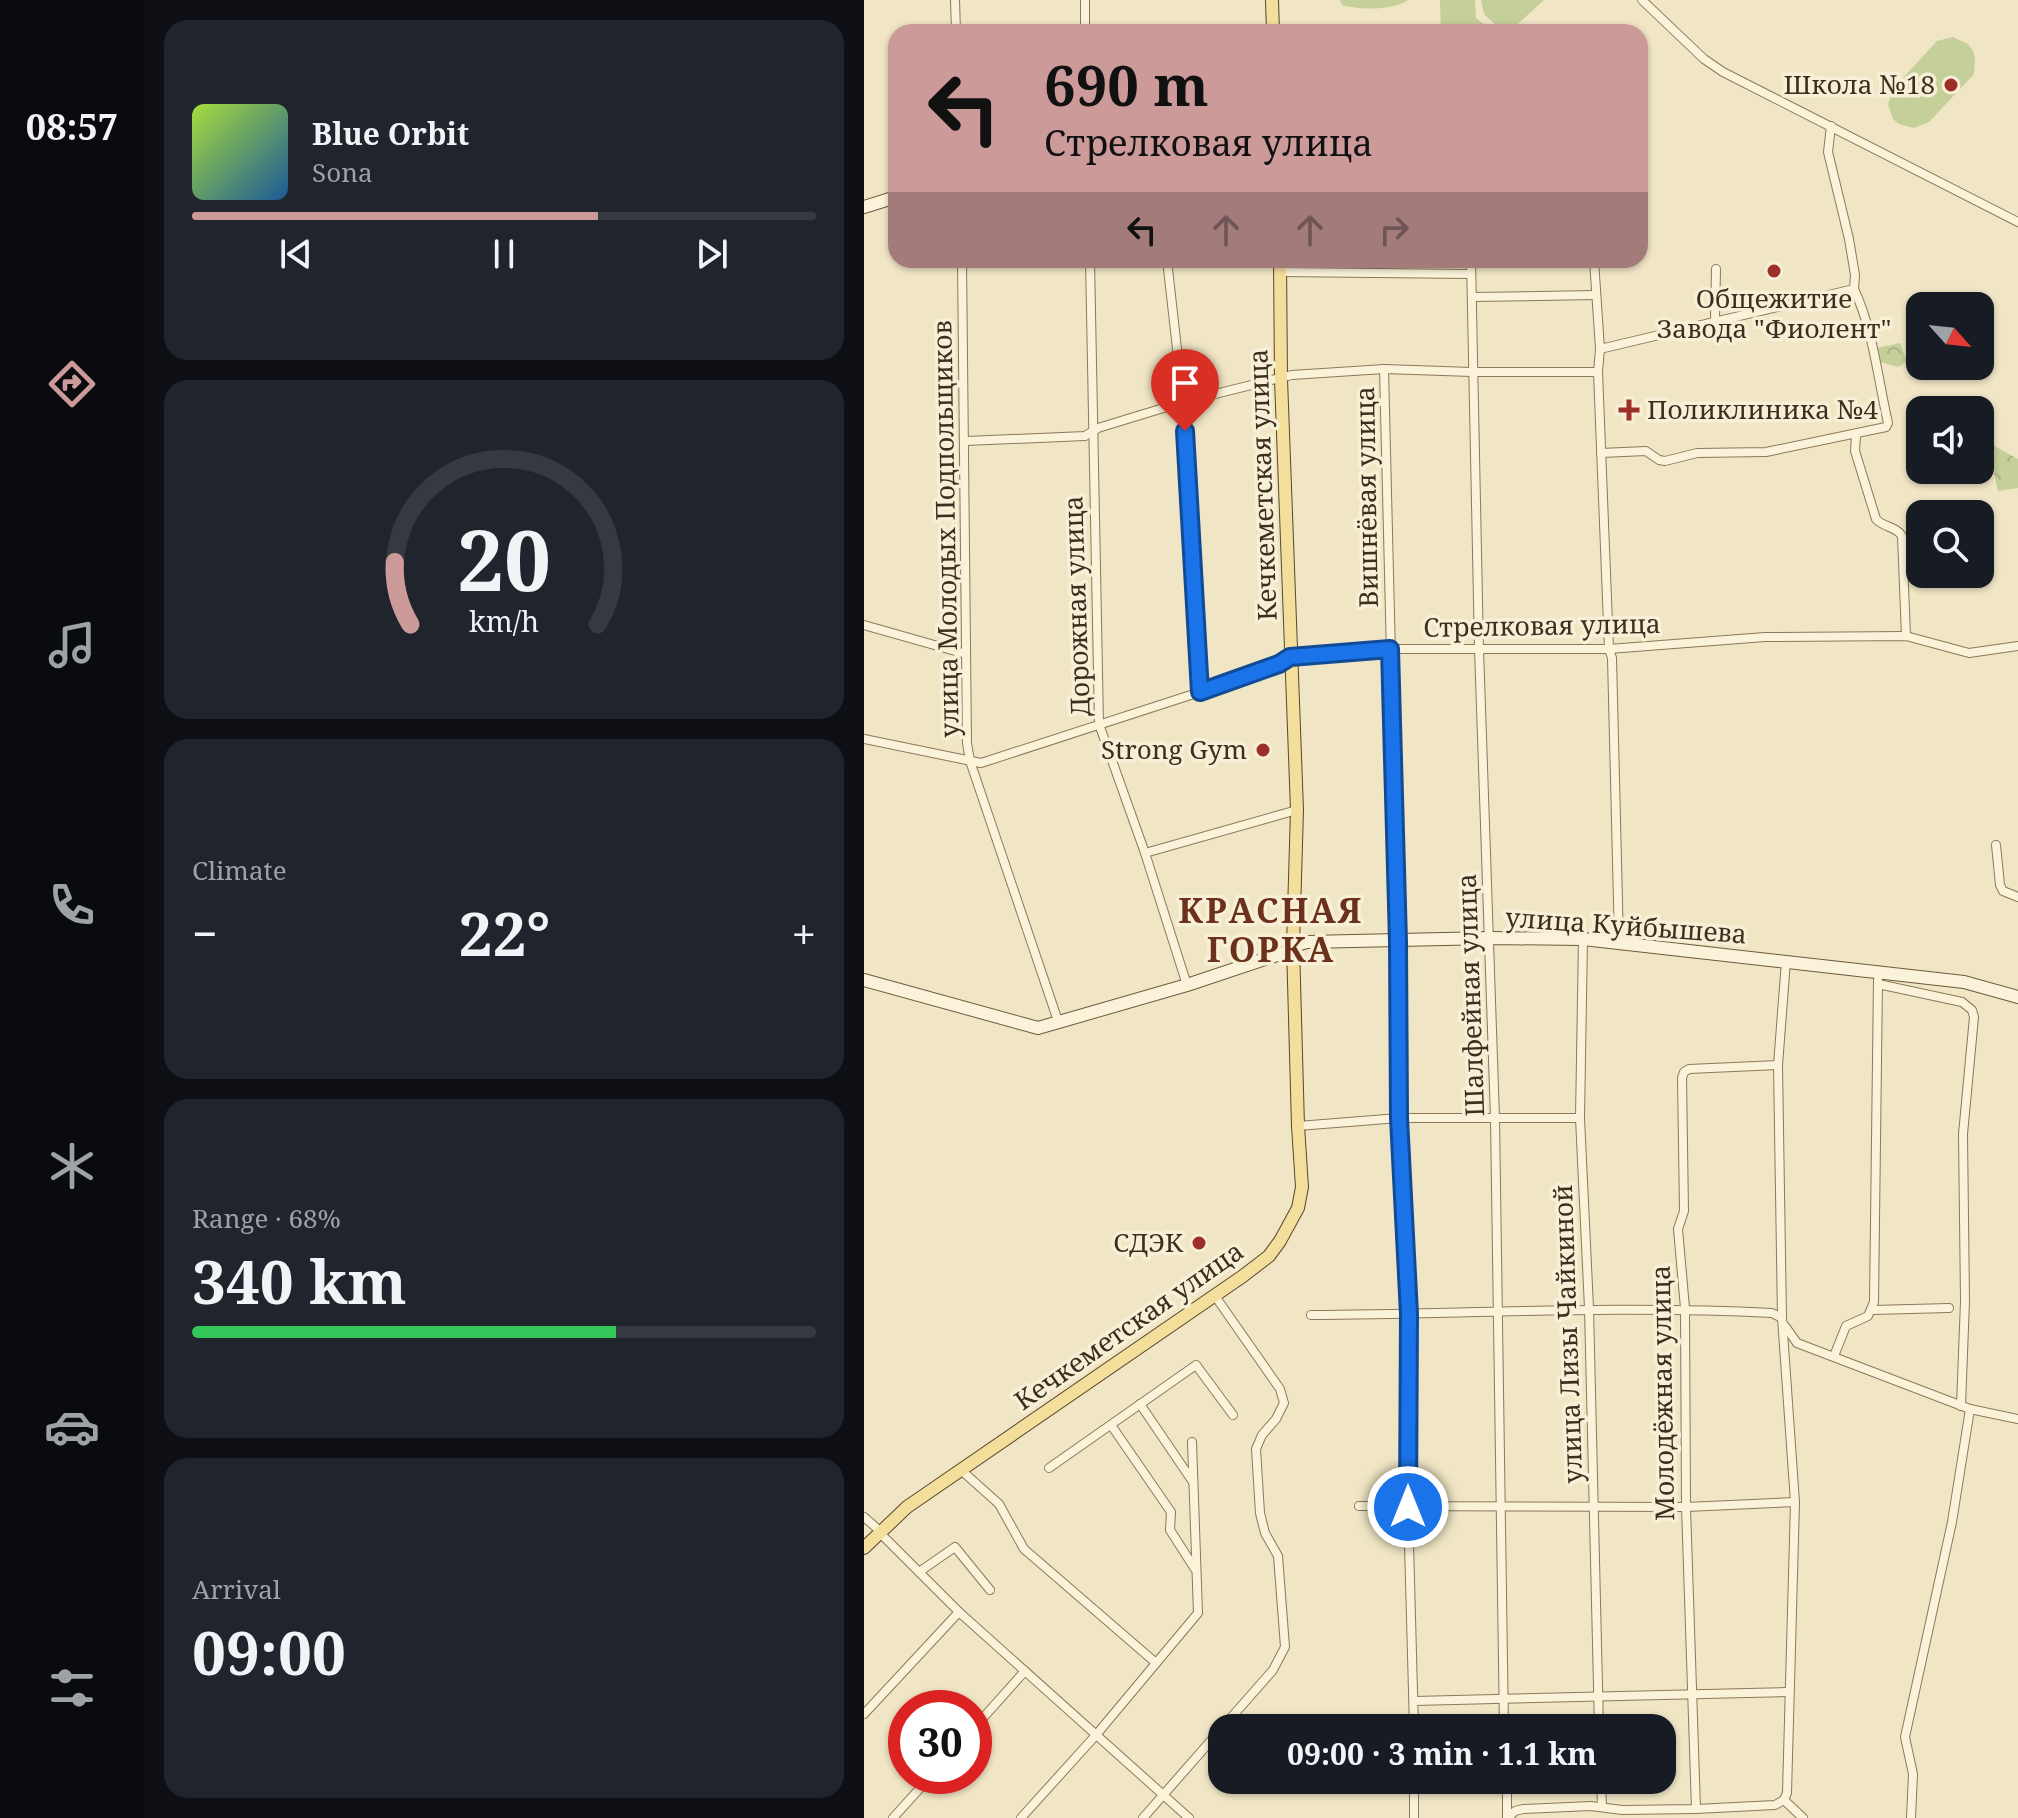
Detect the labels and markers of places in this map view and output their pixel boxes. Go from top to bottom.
place label: Школа №18 [1783,66,1935,102]
marker: Школа №18 [1942,76,1960,94]
marker: Общежитие Завода "Фиолент" [1765,262,1783,280]
place label: Общежитие Завода "Фиолент" [1657,280,1891,346]
pin [1151,349,1219,431]
place label: Поликлиника №4 [1647,391,1878,427]
marker: Поликлиника №4 [1618,399,1640,421]
place label: Strong Gym [1101,731,1247,767]
marker: Strong Gym [1254,741,1272,759]
place label: СДЭК [1113,1224,1184,1260]
marker: СДЭК [1190,1234,1208,1252]

